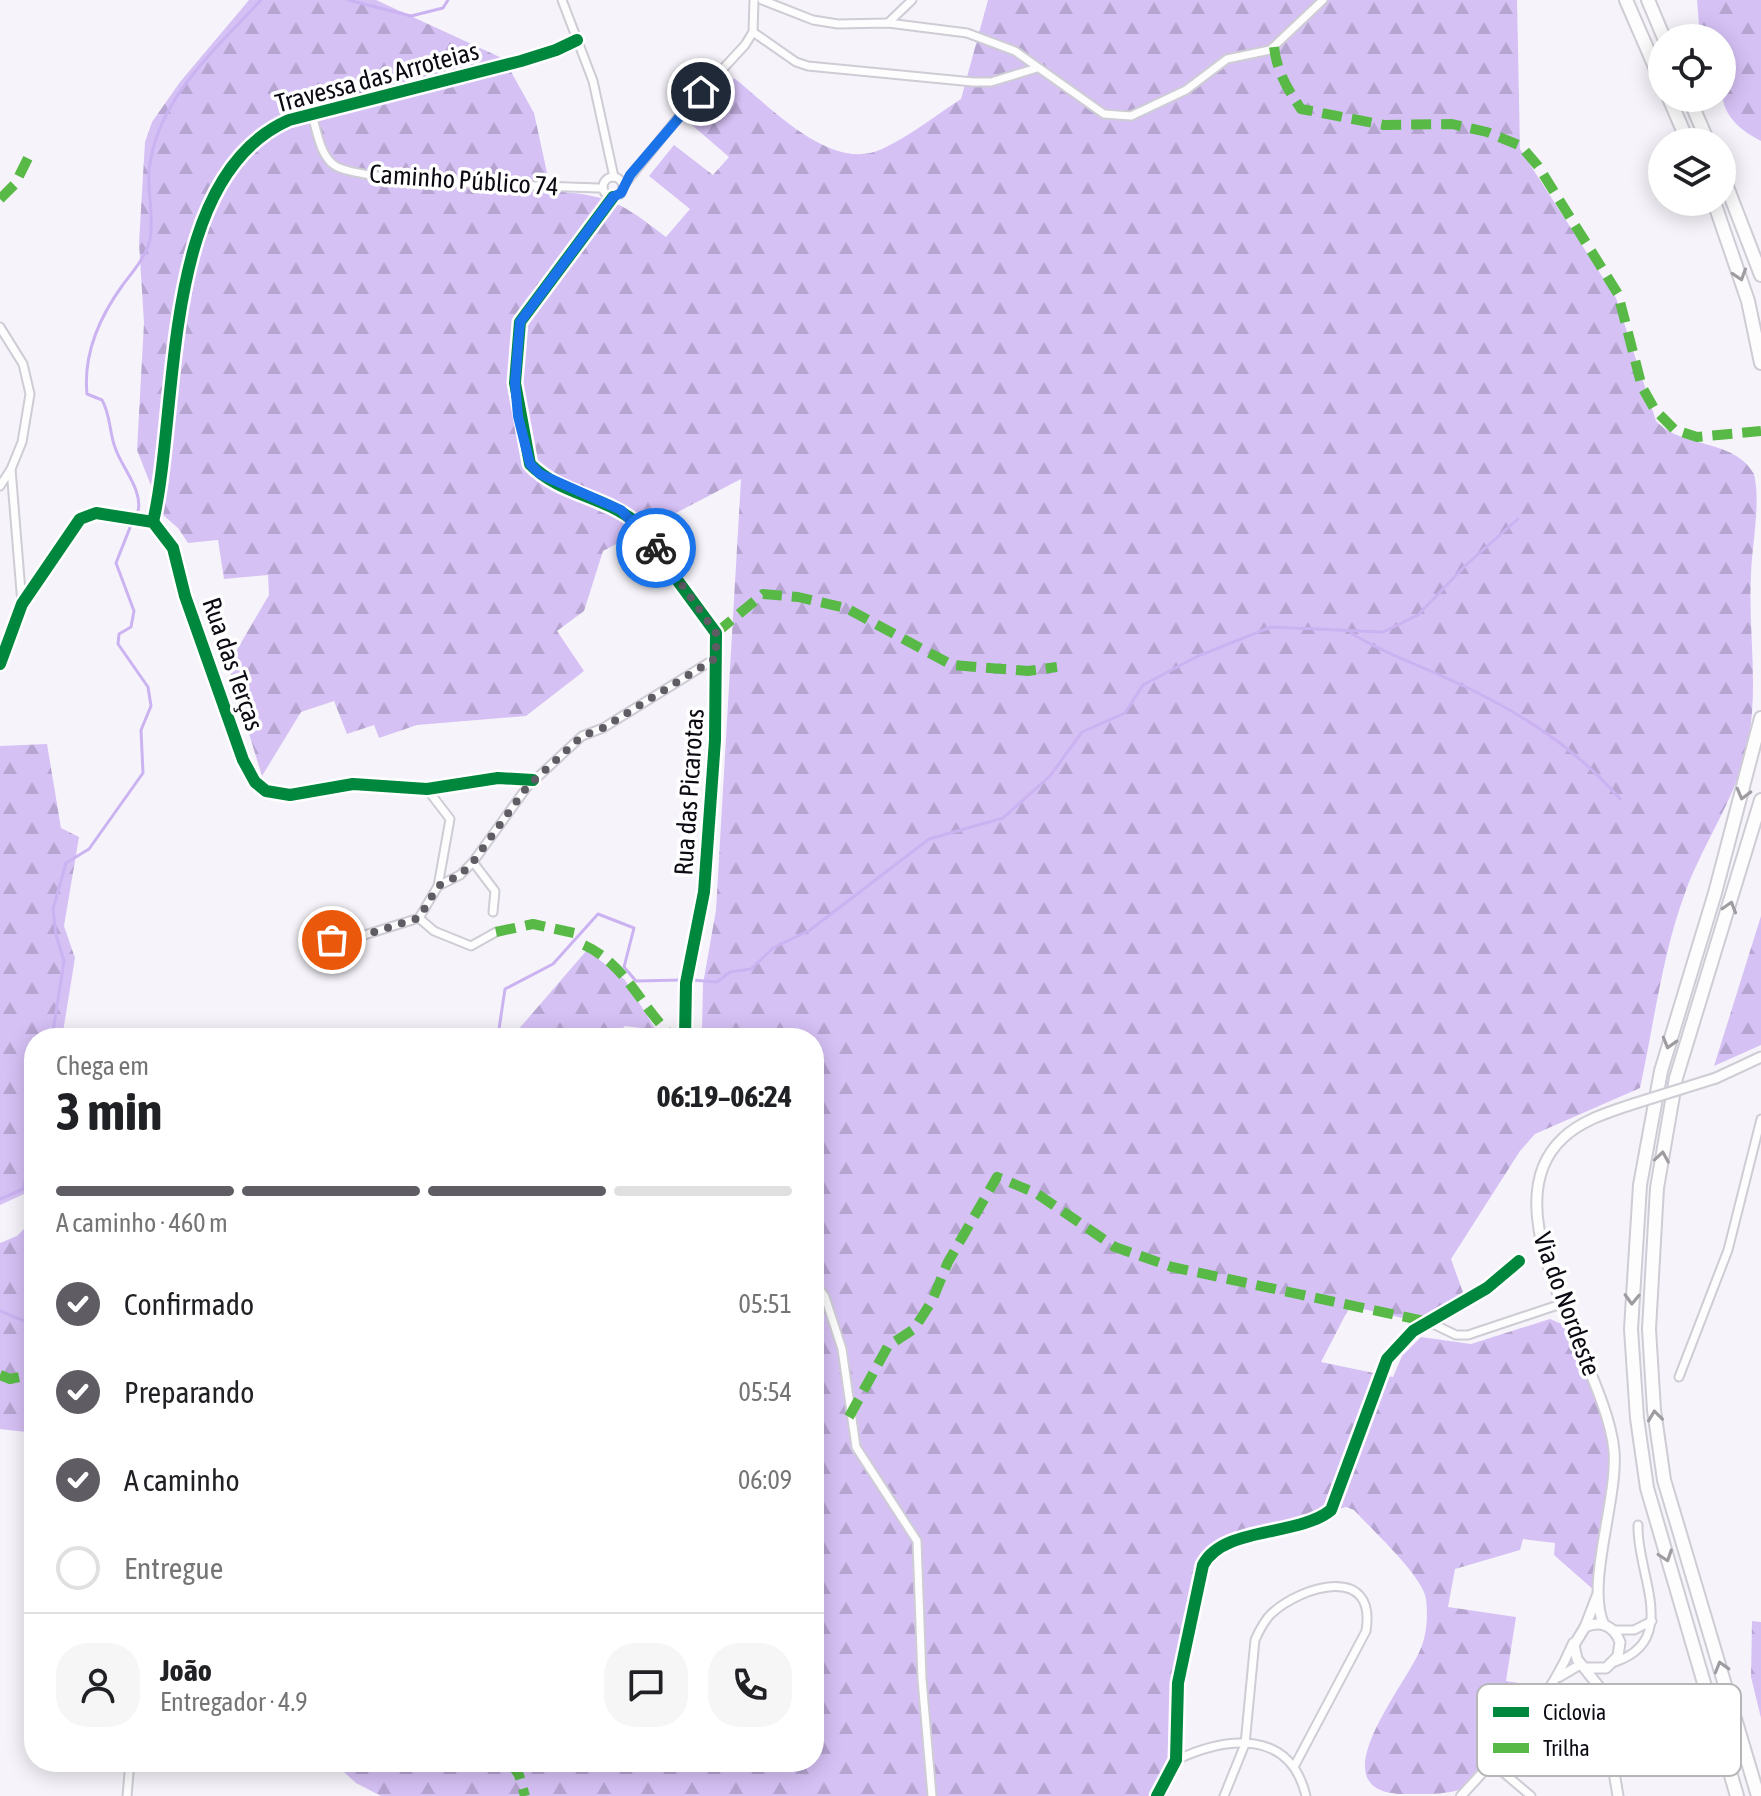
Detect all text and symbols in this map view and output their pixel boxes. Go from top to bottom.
map controls [1648,24,1736,216]
button: locate [1648,24,1736,112]
street label: Travessa das Arroteias [272,35,482,119]
pin [667,58,735,126]
icon: home [679,70,723,114]
button: layers [1648,128,1736,216]
street label: Caminho Público 74 [368,158,560,202]
one-way arrow [1731,268,1747,282]
courier [616,508,696,588]
icon: bike [634,526,678,570]
street label: Rua das Terças [196,594,270,734]
street label: Rua das Picarotas [668,708,710,876]
one-way arrow [1736,786,1753,800]
one-way arrow [1721,901,1737,914]
pin [298,906,366,974]
icon: bag [310,918,354,962]
one-way arrow [1662,1036,1678,1049]
text: Chega em [56,1051,149,1081]
text: 06:19–06:24 [657,1079,792,1113]
text: 3 min [56,1081,162,1141]
one-way arrow [1653,1150,1670,1164]
text: A caminho · 460 m [56,1208,228,1238]
street label: Via do Nordeste [1527,1228,1607,1380]
icon: check [56,1282,100,1326]
text: Confirmado [124,1287,254,1321]
text: 05:51 [738,1289,792,1319]
one-way arrow [1623,1293,1641,1306]
icon: check [56,1370,100,1414]
text: Preparando [124,1375,254,1409]
text: 05:54 [738,1377,792,1407]
one-way arrow [1647,1409,1664,1422]
icon: check [56,1458,100,1502]
text: A caminho [124,1463,240,1497]
text: 06:09 [738,1465,792,1495]
one-way arrow [1656,1548,1672,1562]
text: Entregue [124,1551,223,1585]
button: person [56,1643,140,1727]
button: chat [604,1643,688,1727]
button: phone [708,1643,792,1727]
text: João [160,1653,212,1687]
one-way arrow [1714,1661,1730,1675]
legend [1477,1684,1741,1776]
text: Entregador · 4.9 [160,1687,307,1717]
text: Ciclovia [1543,1699,1606,1725]
text: Trilha [1543,1735,1590,1761]

